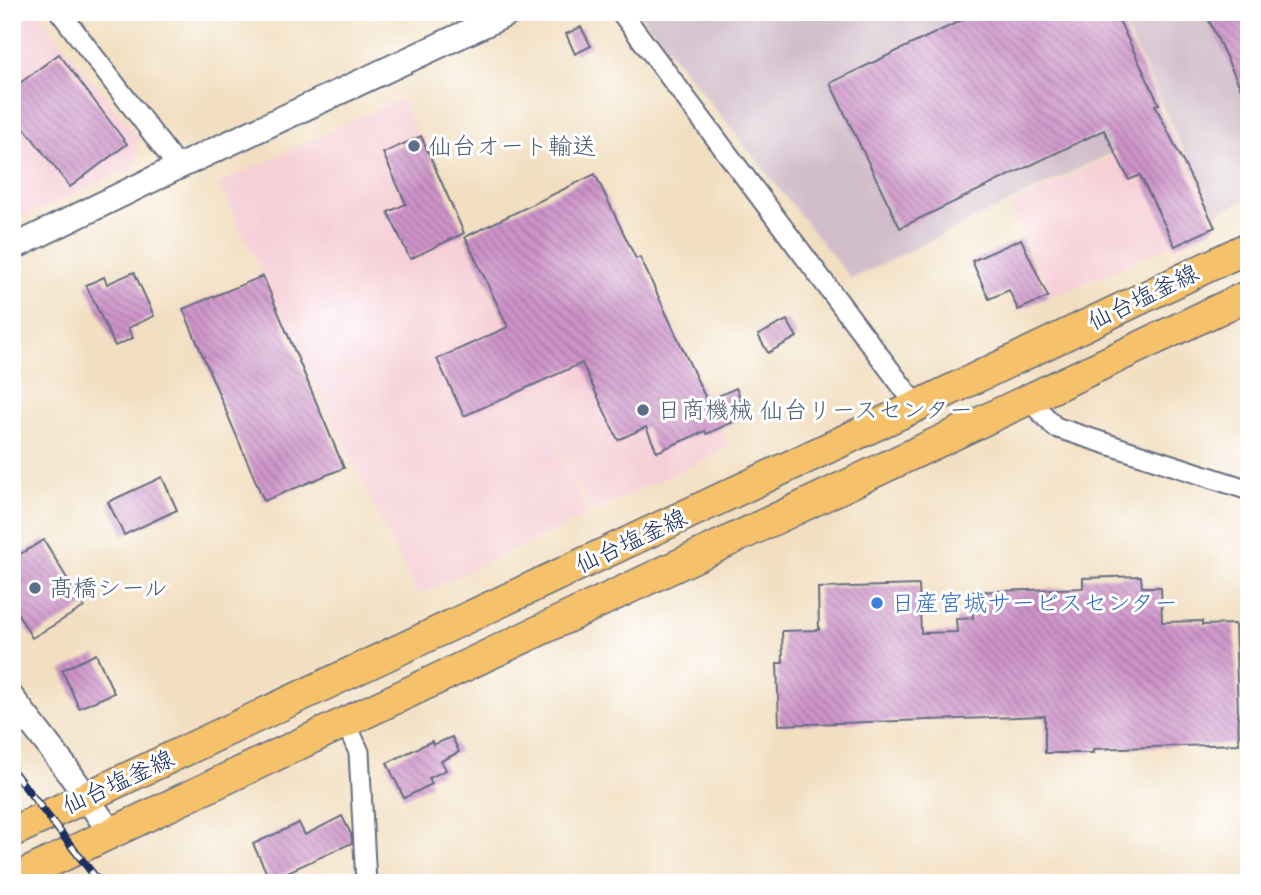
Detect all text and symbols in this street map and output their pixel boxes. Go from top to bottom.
place label: 仙台オート輸送 [428,132,596,163]
marker: 仙台オート輸送 [406,138,422,154]
street label: 仙台塩釜線 [1083,258,1204,339]
place label: 日商機械 仙台リースセンター [657,396,973,427]
marker: 日商機械 仙台リースセンター [635,402,651,418]
street label: 仙台塩釜線 [571,503,693,582]
place label: 髙橋シール [49,574,168,605]
marker: 髙橋シール [27,580,43,596]
place label: 日産宮城サービスセンター [891,589,1178,620]
marker: 日産宮城サービスセンター [869,595,885,611]
street label: 仙台塩釜線 [58,744,180,823]

